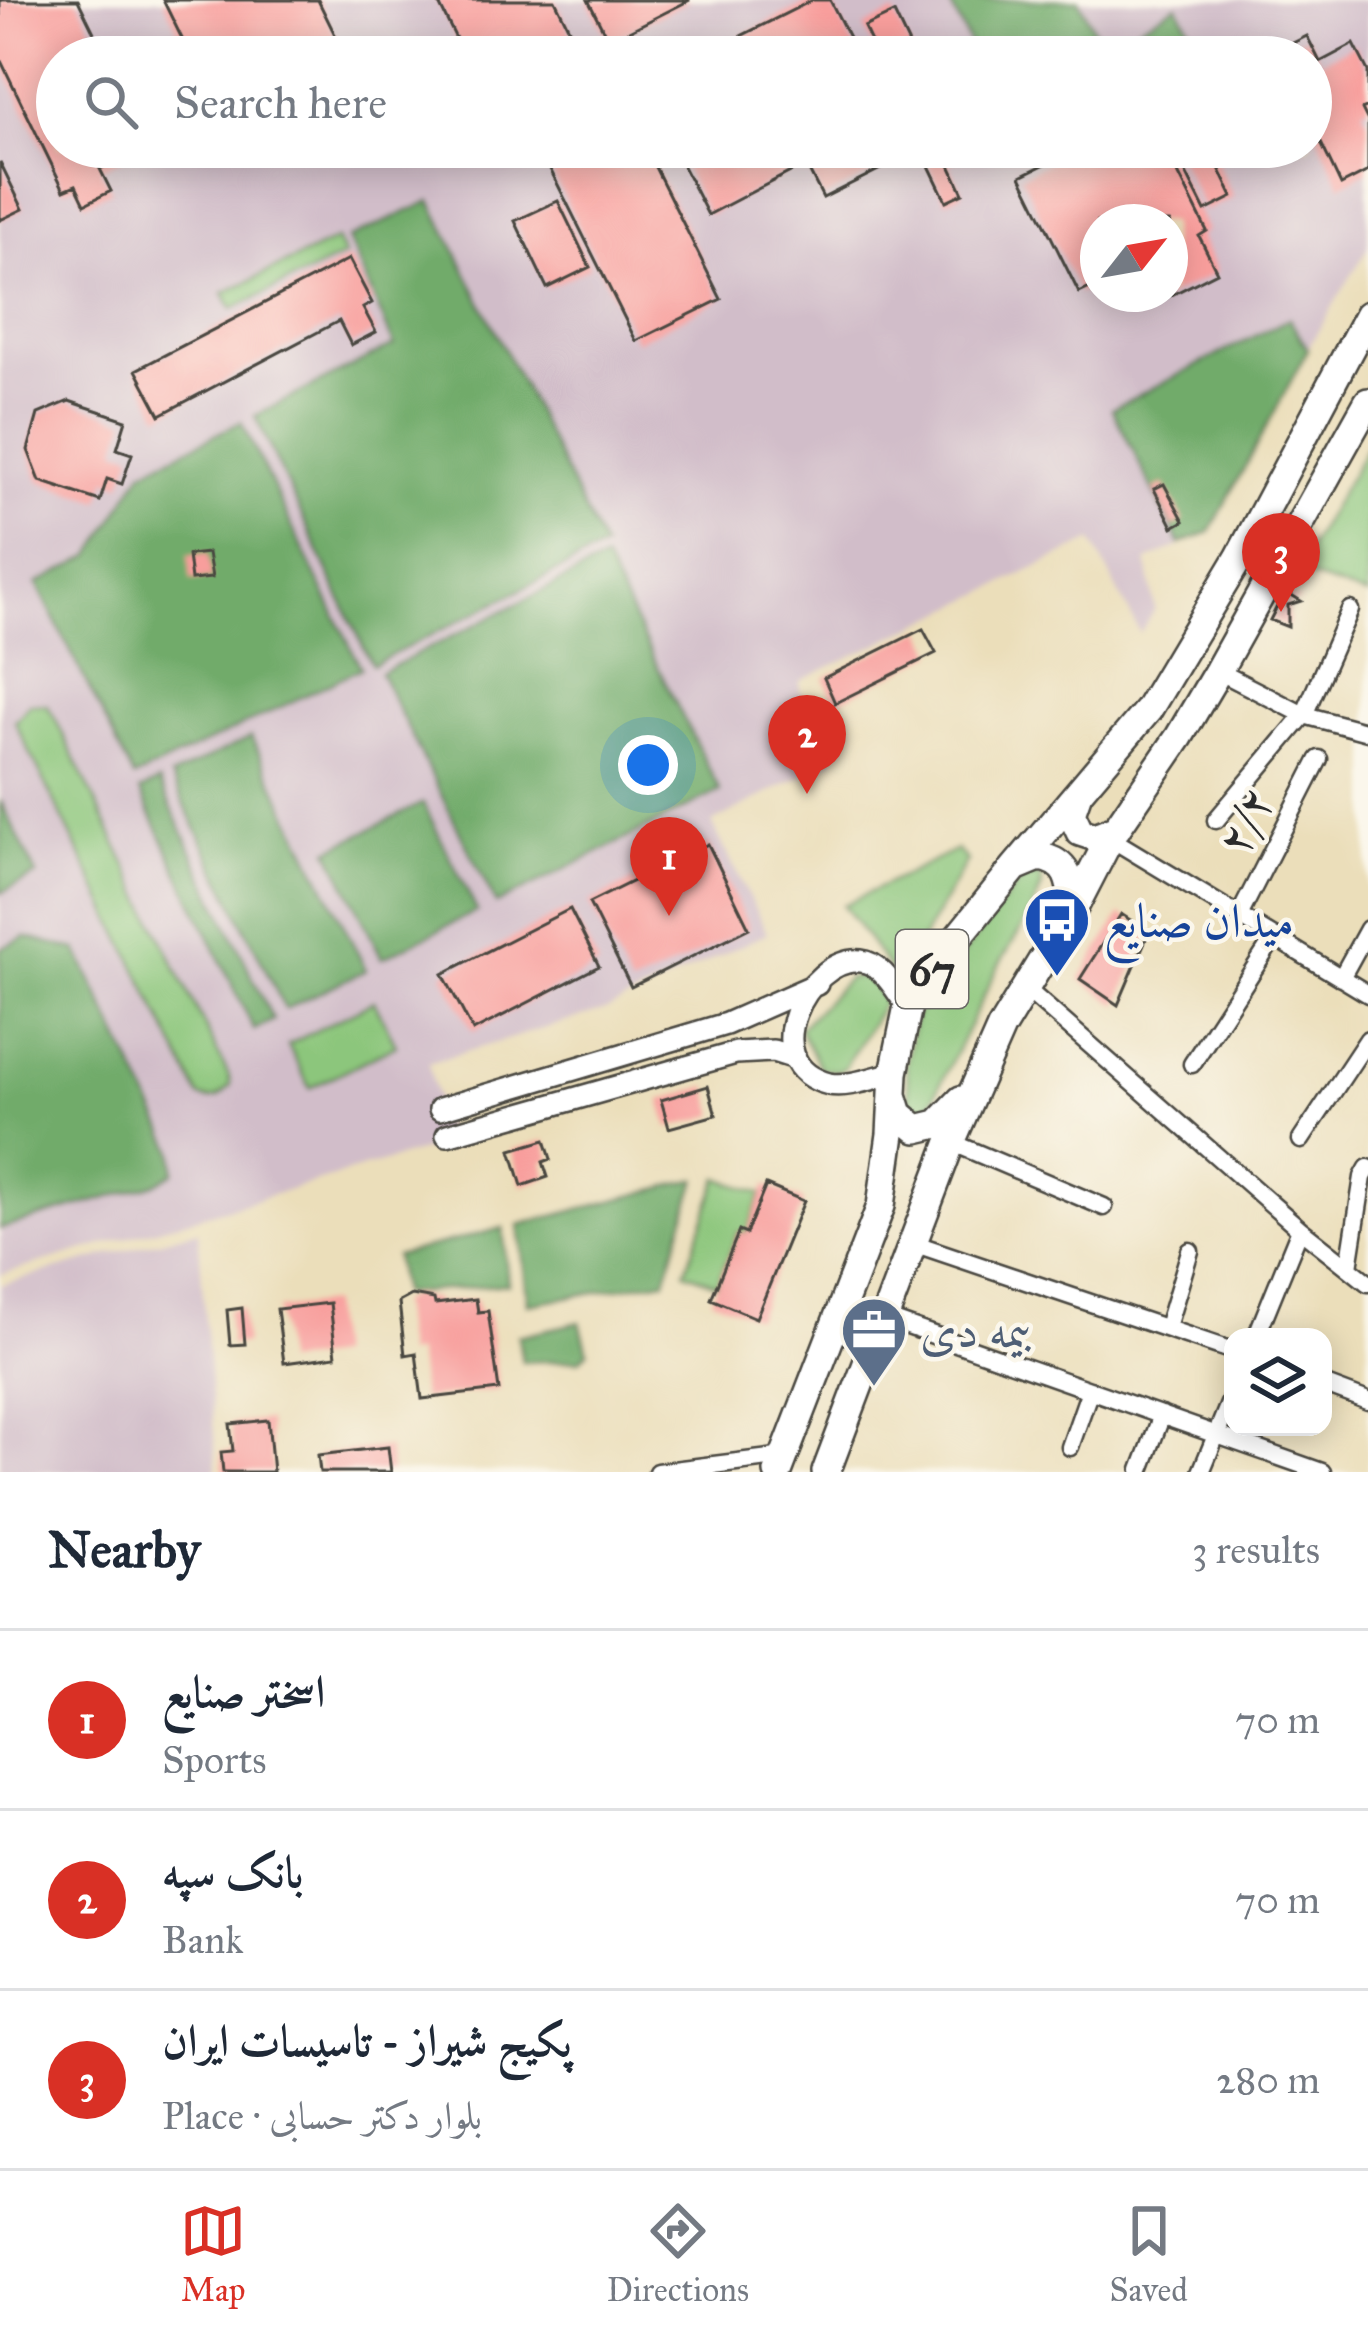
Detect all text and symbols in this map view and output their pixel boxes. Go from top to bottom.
search box [36,36,1332,168]
icon: search [78,69,144,135]
text: Search here [174,75,387,130]
north arrow [1080,204,1188,312]
pin: 3 [1242,513,1320,612]
pin: 2 [768,695,846,794]
your location [618,735,678,795]
street label: ۲/۲ [1202,776,1286,864]
pin: 1 [630,817,708,916]
bus stop icon: میدان صنایع [1022,885,1092,979]
place label: میدان صنایع [1104,891,1294,964]
road number: 67 [896,930,968,1008]
office icon: بیمه دی [839,1295,909,1389]
place label: بیمه دی [920,1301,1032,1360]
map controls [1224,1328,1332,1436]
button: layers [1224,1328,1332,1436]
text: Nearby [48,1519,200,1581]
text: 3 results [1192,1526,1320,1574]
text: اسختر صنایع [162,1664,325,1719]
text: 1 [79,1696,95,1744]
text: 70 m [1235,1696,1320,1744]
text: Sports [162,1736,266,1784]
text: بانک سپه [162,1844,304,1899]
text: 2 [77,1876,97,1924]
text: 70 m [1235,1876,1320,1924]
text: Bank [162,1916,243,1964]
text: پکیج شیراز - تاسیسات ایران [162,2013,572,2068]
text: 3 [79,2056,95,2104]
text: 280 m [1216,2056,1320,2104]
text: Place · بلوار دکتر حسابی [162,2092,482,2140]
tab: Map [180,2198,246,2310]
tab: Directions [607,2198,749,2310]
tab: Saved [1109,2198,1188,2310]

